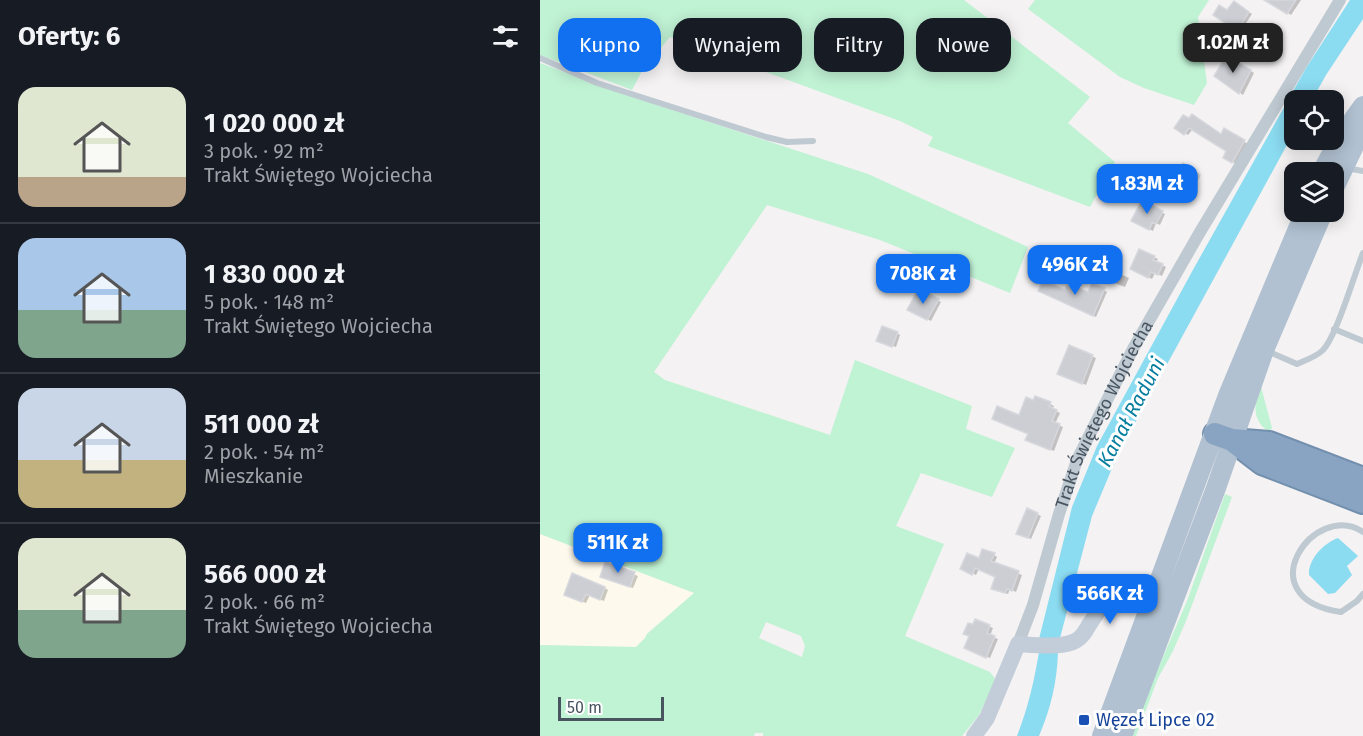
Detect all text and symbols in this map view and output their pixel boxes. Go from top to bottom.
chip: Kupno [558,18,661,72]
chip: Wynajem [673,18,802,72]
chip: Filtry [814,18,904,72]
chip: Nowe [916,18,1011,72]
icon: filters [489,20,522,53]
text: Oferty: 6 [18,21,120,52]
pin: 1.02M zł [1171,23,1295,74]
text: 1.02M zł [1197,30,1269,54]
map controls [1284,90,1344,222]
button: locate [1284,90,1344,150]
text: 1 020 000 zł [204,108,345,139]
icon: home [66,111,138,183]
text: 3 pok. · 92 m² [204,139,324,163]
button: layers [1284,162,1344,222]
text: Trakt Świętego Wojciecha [204,163,433,187]
pin: 1.83M zł [1085,164,1209,215]
text: 1.83M zł [1111,171,1183,195]
pin: 496K zł [1020,245,1130,296]
text: 496K zł [1042,252,1108,276]
pin: 708K zł [868,254,978,305]
text: 1 830 000 zł [204,259,345,290]
text: 708K zł [890,261,956,285]
icon: home [66,262,138,334]
text: 5 pok. · 148 m² [204,290,334,314]
text: Trakt Świętego Wojciecha [204,314,433,338]
street label: Trakt Świętego Wojciecha [1051,316,1158,511]
water label: Kanał Raduni [1092,353,1170,471]
text: 511 000 zł [204,409,319,440]
icon: home [66,412,138,484]
text: 2 pok. · 54 m² [204,440,324,464]
text: Mieszkanie [204,464,303,488]
pin: 511K zł [563,523,673,574]
text: 511K zł [587,530,649,554]
text: 566 000 zł [204,559,326,590]
icon: home [66,562,138,634]
pin: 566K zł [1055,574,1165,625]
text: 566K zł [1077,581,1143,605]
text: 2 pok. · 66 m² [204,590,325,614]
text: Trakt Świętego Wojciecha [204,614,433,638]
scale bar [558,694,664,722]
text: 50 m [567,698,602,717]
place label: Węzeł Lipce 02 [1096,709,1215,731]
marker: Węzeł Lipce 02 [1077,713,1091,727]

